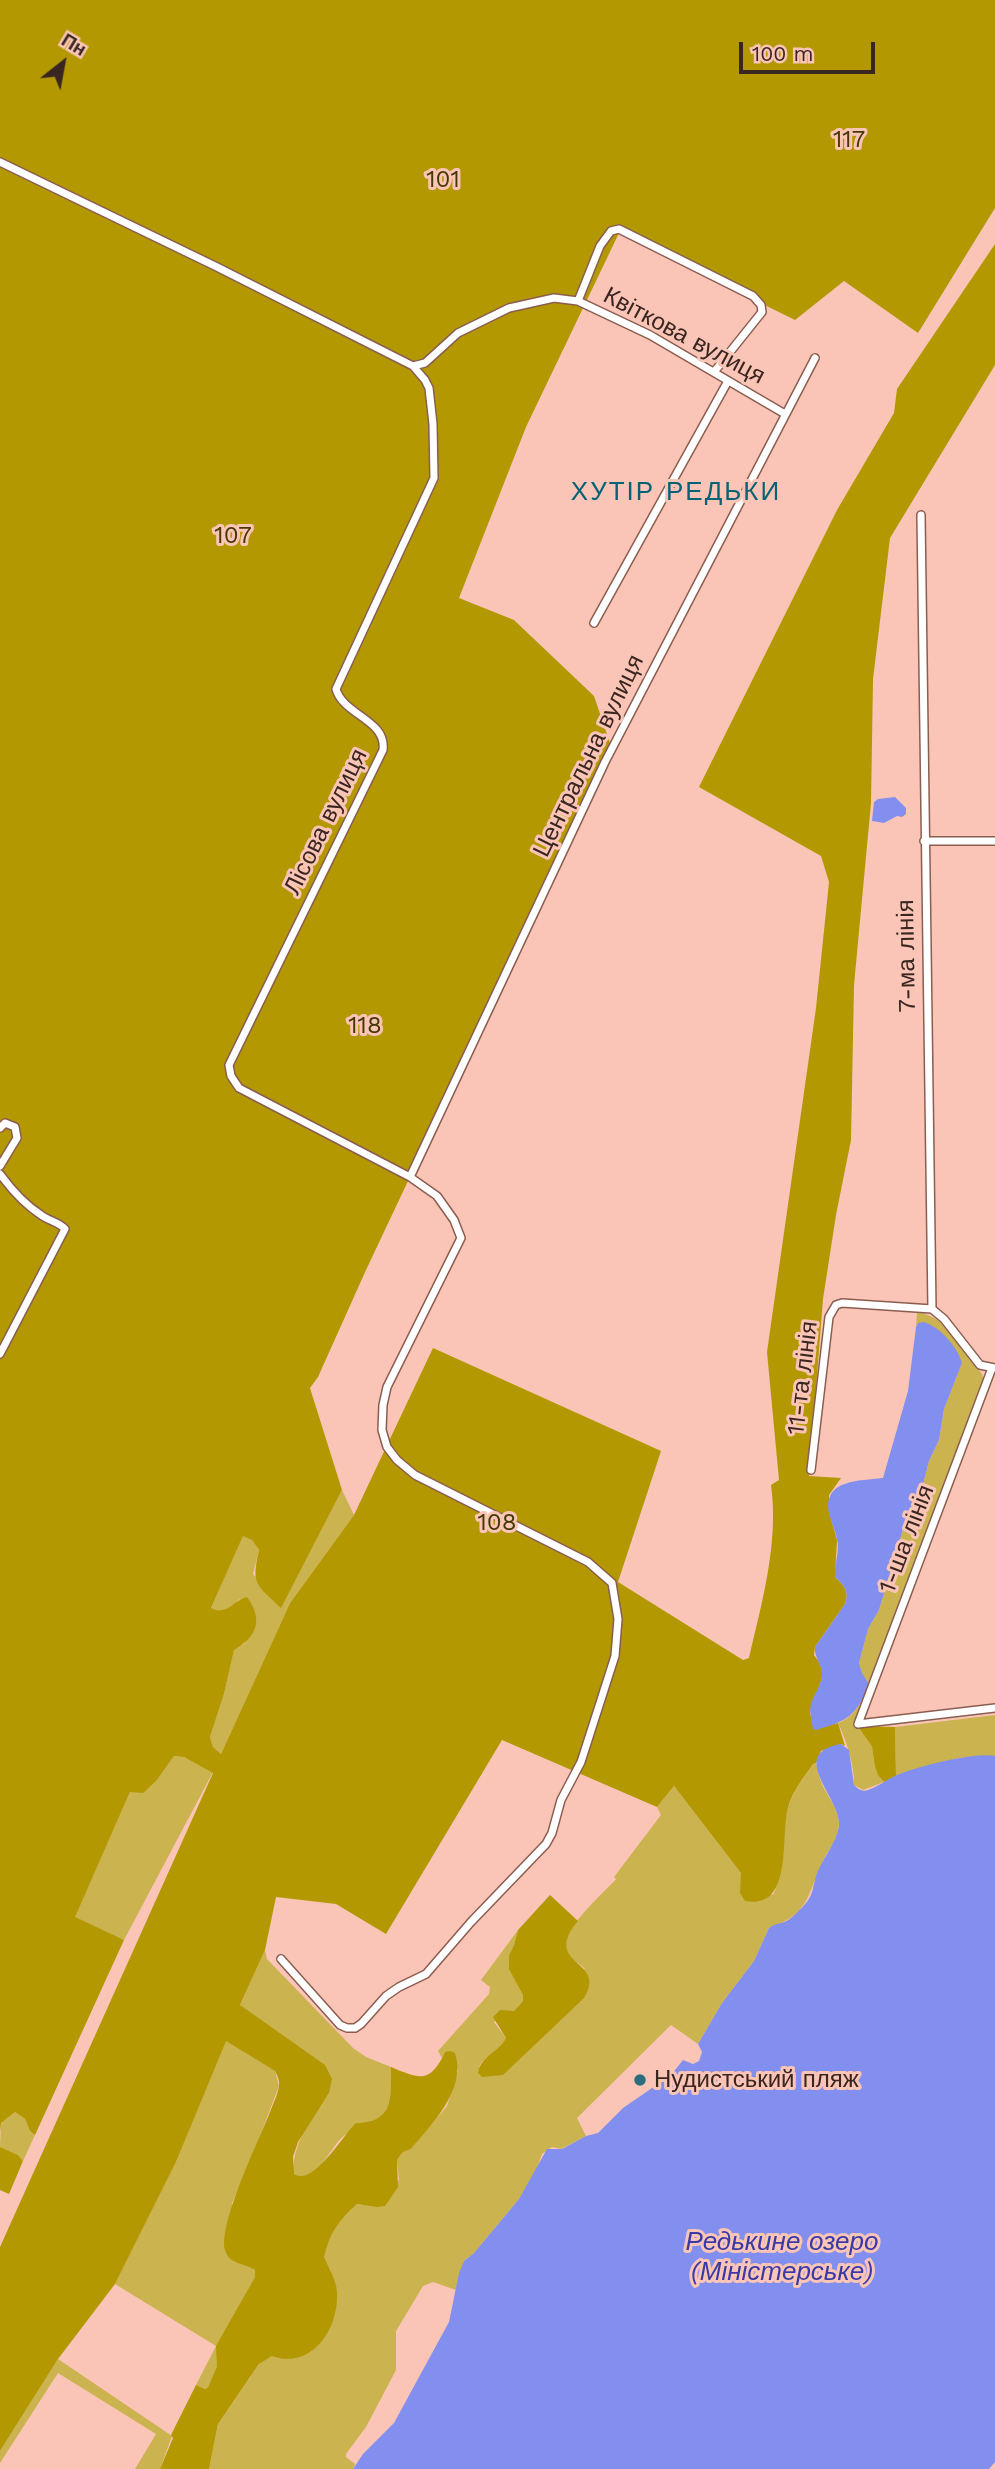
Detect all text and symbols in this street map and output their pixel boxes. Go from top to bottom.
north arrow [28,28,98,98]
text: Пн [57,28,91,61]
scale bar [743,28,880,72]
text: 100 m [752,41,814,66]
park label: 117 [833,126,865,154]
park label: 101 [426,166,460,194]
street label: Квіткова вулиця [598,281,770,391]
district label: ХУТІР РЕДЬКИ [572,476,780,508]
park label: 107 [214,522,252,550]
street label: Центральна вулиця [528,650,650,862]
street label: Лісова вулиця [278,744,374,900]
street label: 7-ма лінія [892,899,922,1013]
park label: 118 [348,1012,382,1040]
street label: 11-та лінія [782,1320,824,1436]
street label: 1-ша лінія [873,1481,941,1597]
park label: 108 [477,1509,517,1537]
place label: Нудистський пляж [654,2066,859,2094]
marker: Нудистський пляж [632,2072,648,2088]
water label: Редькине озеро (Міністерське) [686,2226,878,2288]

